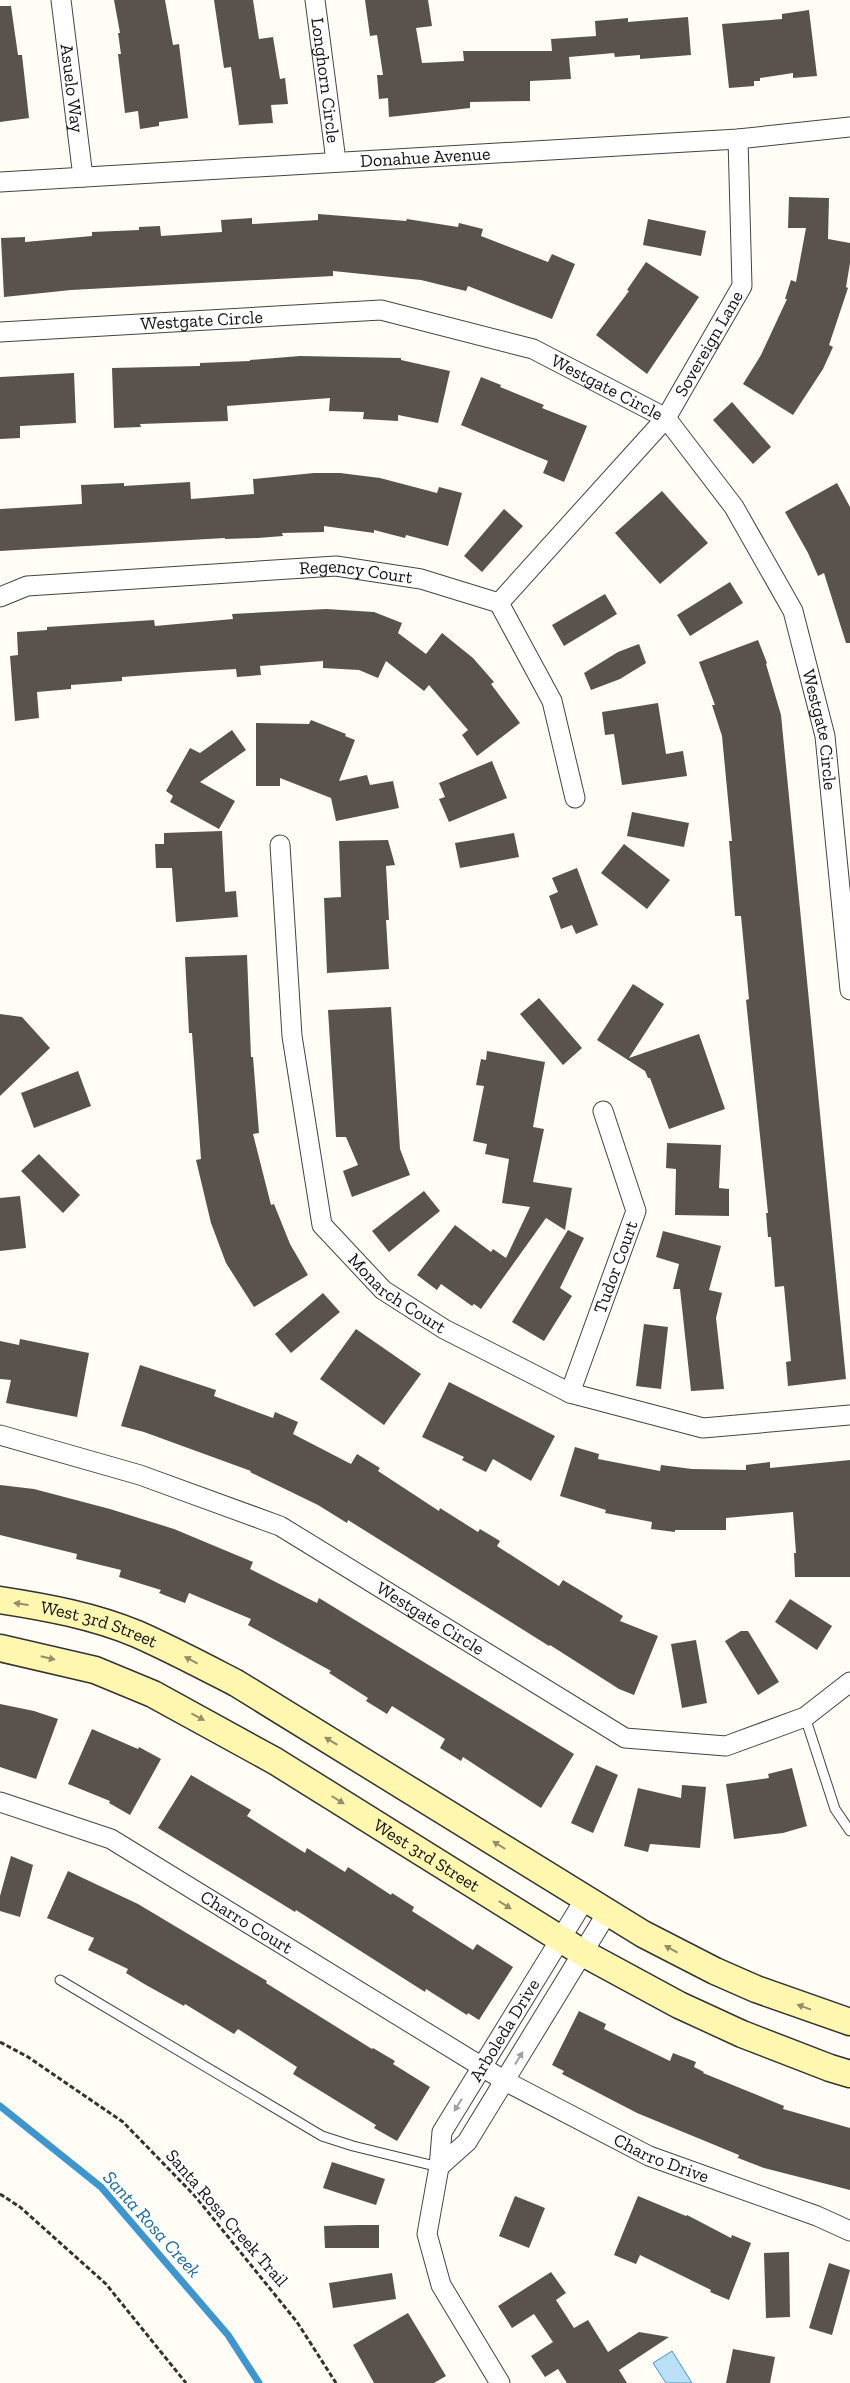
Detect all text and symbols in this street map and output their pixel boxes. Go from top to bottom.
street label: Longhorn Circle [306,16,345,144]
street label: Asuelo Way [56,43,88,135]
street label: Donahue Avenue [360,142,491,172]
street label: Sovereign Lane [670,287,748,401]
street label: Westgate Circle [140,306,264,335]
street label: Westgate Circle [548,349,667,425]
street label: Regency Court [298,555,415,589]
street label: Westgate Circle [797,667,841,791]
street label: Tudor Court [589,1217,643,1316]
street label: Monarch Court [343,1249,450,1339]
street label: Westgate Circle [372,1577,488,1660]
street label: West 3rd Street [39,1596,161,1653]
one-way arrow [12,1599,28,1607]
one-way arrow [40,1654,55,1662]
one-way arrow [184,1655,197,1664]
one-way arrow [191,1713,205,1722]
one-way arrow [325,1737,338,1746]
one-way arrow [331,1796,344,1805]
street label: West 3rd Street [369,1814,484,1897]
one-way arrow [492,1841,506,1850]
street label: Charro Court [196,1886,297,1959]
one-way arrow [498,1901,512,1910]
one-way arrow [664,1945,679,1953]
street label: Arboleda Drive [465,1975,544,2086]
one-way arrow [796,2003,811,2011]
one-way arrow [514,2052,524,2065]
one-way arrow [454,2098,463,2111]
street label: Charro Drive [610,2129,712,2188]
street label: Santa Rosa Creek Trail [161,2145,293,2291]
water label: Santa Rosa Creek [98,2166,206,2282]

